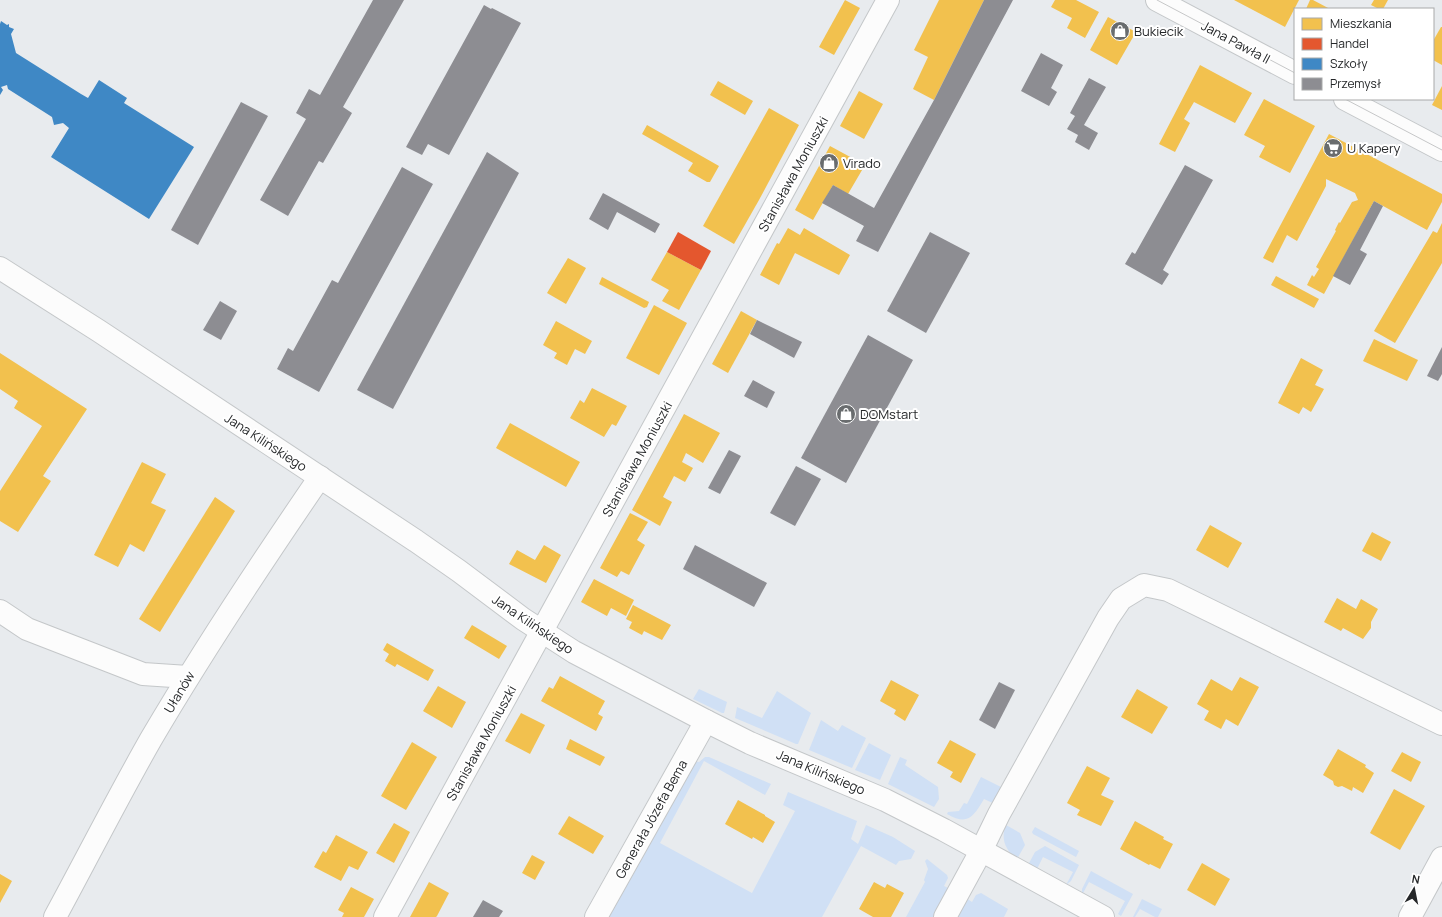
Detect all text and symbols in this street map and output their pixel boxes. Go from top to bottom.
legend [1294,8,1434,100]
text: Mieszkania [1330,15,1392,32]
street label: Jana Pawła II [1198,16,1274,68]
shop icon: Bukiecik [1109,20,1131,42]
place label: Bukiecik [1134,22,1184,40]
text: Handel [1330,35,1369,52]
text: Szkoły [1330,55,1368,72]
text: Przemysł [1330,75,1382,92]
street label: Stanisława Moniuszki [754,113,832,235]
supermarket icon: U Kapery [1322,137,1344,159]
place label: U Kapery [1347,139,1401,157]
shop icon: Virado [818,152,840,174]
place label: Virado [843,154,881,172]
street label: Stanisława Moniuszki [598,398,676,520]
shop icon: DOMstart [835,403,857,425]
place label: DOMstart [860,405,918,423]
street label: Jana Kilińskiego [221,409,311,475]
street label: Jana Kilińskiego [489,590,578,658]
street label: Ułanów [159,668,199,716]
street label: Stanisława Moniuszki [442,682,520,804]
street label: Jana Kilińskiego [774,745,868,799]
street label: Generała Józefa Bema [611,756,691,882]
north arrow [1394,869,1434,909]
text: N [1411,871,1421,887]

